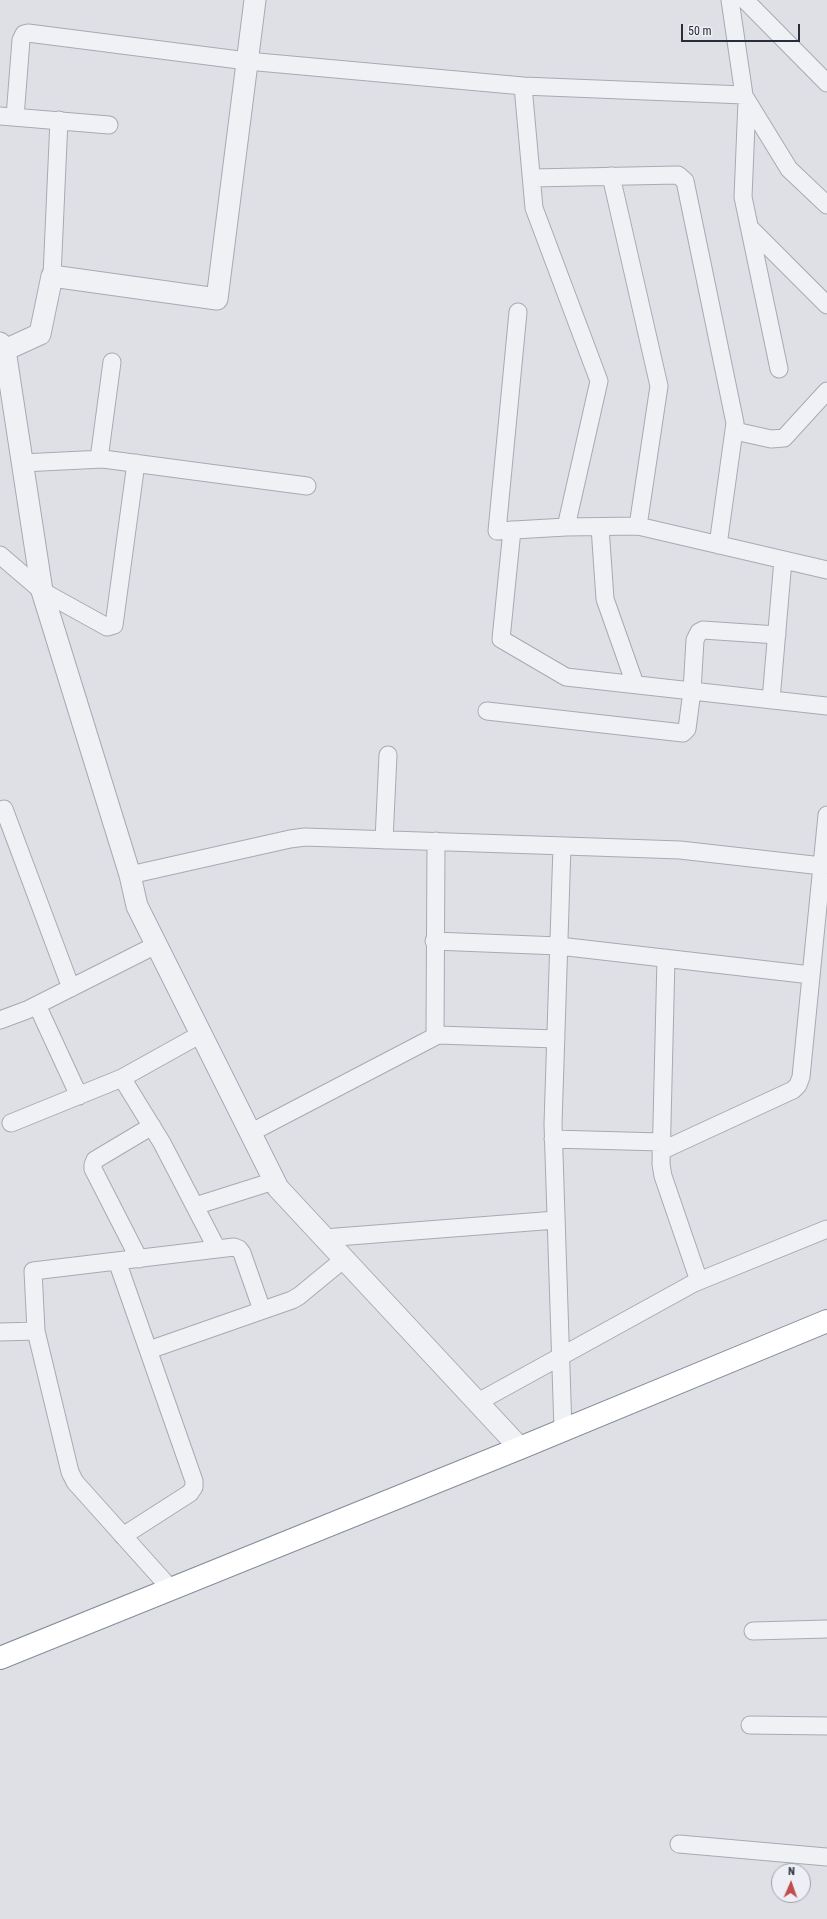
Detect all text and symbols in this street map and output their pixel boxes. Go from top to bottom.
scale bar [683,16,802,42]
text: 50 m [688,24,712,38]
north arrow [771,1863,811,1903]
text: N [788,1865,795,1878]

